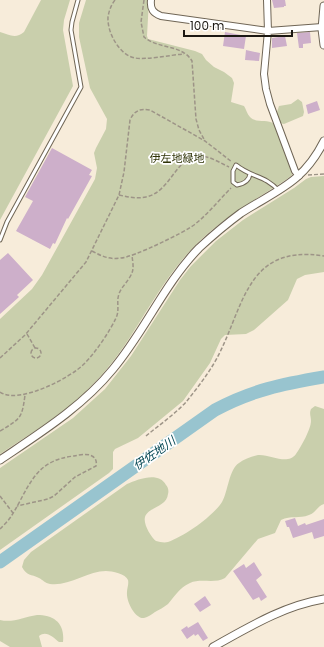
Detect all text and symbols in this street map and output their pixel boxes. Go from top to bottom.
scale bar [184,12,292,38]
text: 100 m [190,17,224,34]
park label: 伊左地緑地 [150,150,205,166]
water label: 伊佐地川 [129,431,180,474]

